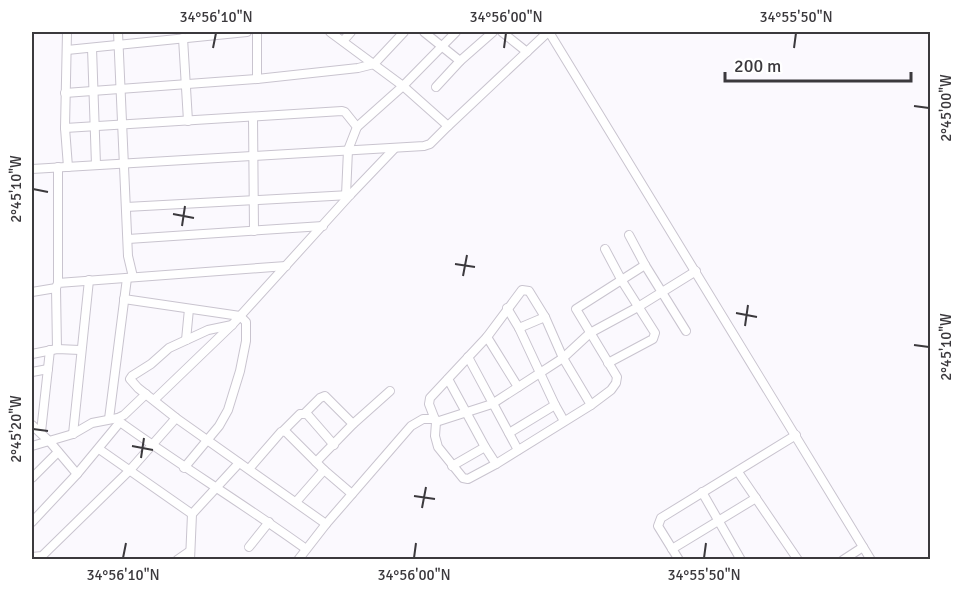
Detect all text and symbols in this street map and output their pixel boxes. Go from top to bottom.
text: 34°56'10"N [179,8,253,26]
text: 34°56'00"N [469,8,543,26]
text: 34°55'50"N [759,8,833,26]
scale bar [725,45,911,83]
text: 200 m [734,55,781,77]
text: 2°45'00"W [937,74,955,142]
text: 2°45'10"W [7,155,25,223]
text: 2°45'10"W [937,313,955,381]
text: 2°45'20"W [7,395,25,463]
text: 34°56'10"N [86,566,160,584]
text: 34°56'00"N [377,566,451,584]
text: 34°55'50"N [667,566,741,584]

